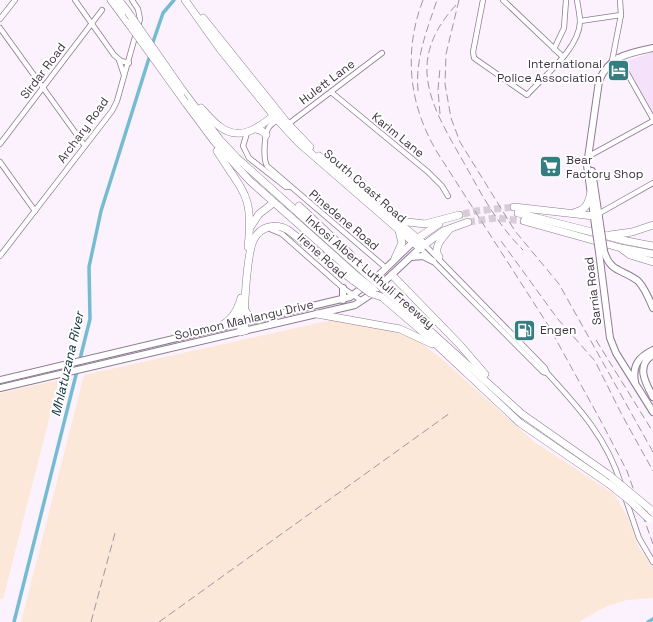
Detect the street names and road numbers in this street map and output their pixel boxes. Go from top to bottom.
street label: Sirdar Road [17,40,69,102]
street label: Hulett Lane [296,56,358,108]
street label: Archary Road [54,94,112,166]
street label: Karim Lane [368,109,428,161]
street label: South Coast Road [320,146,410,226]
street label: Pinedene Road [306,186,382,254]
street label: Inkosi Albert Luthuli Freeway [302,212,438,332]
street label: Irene Road [294,230,350,282]
street label: Sarnia Road [581,256,605,326]
street label: Solomon Mahlangu Drive [173,296,315,344]

